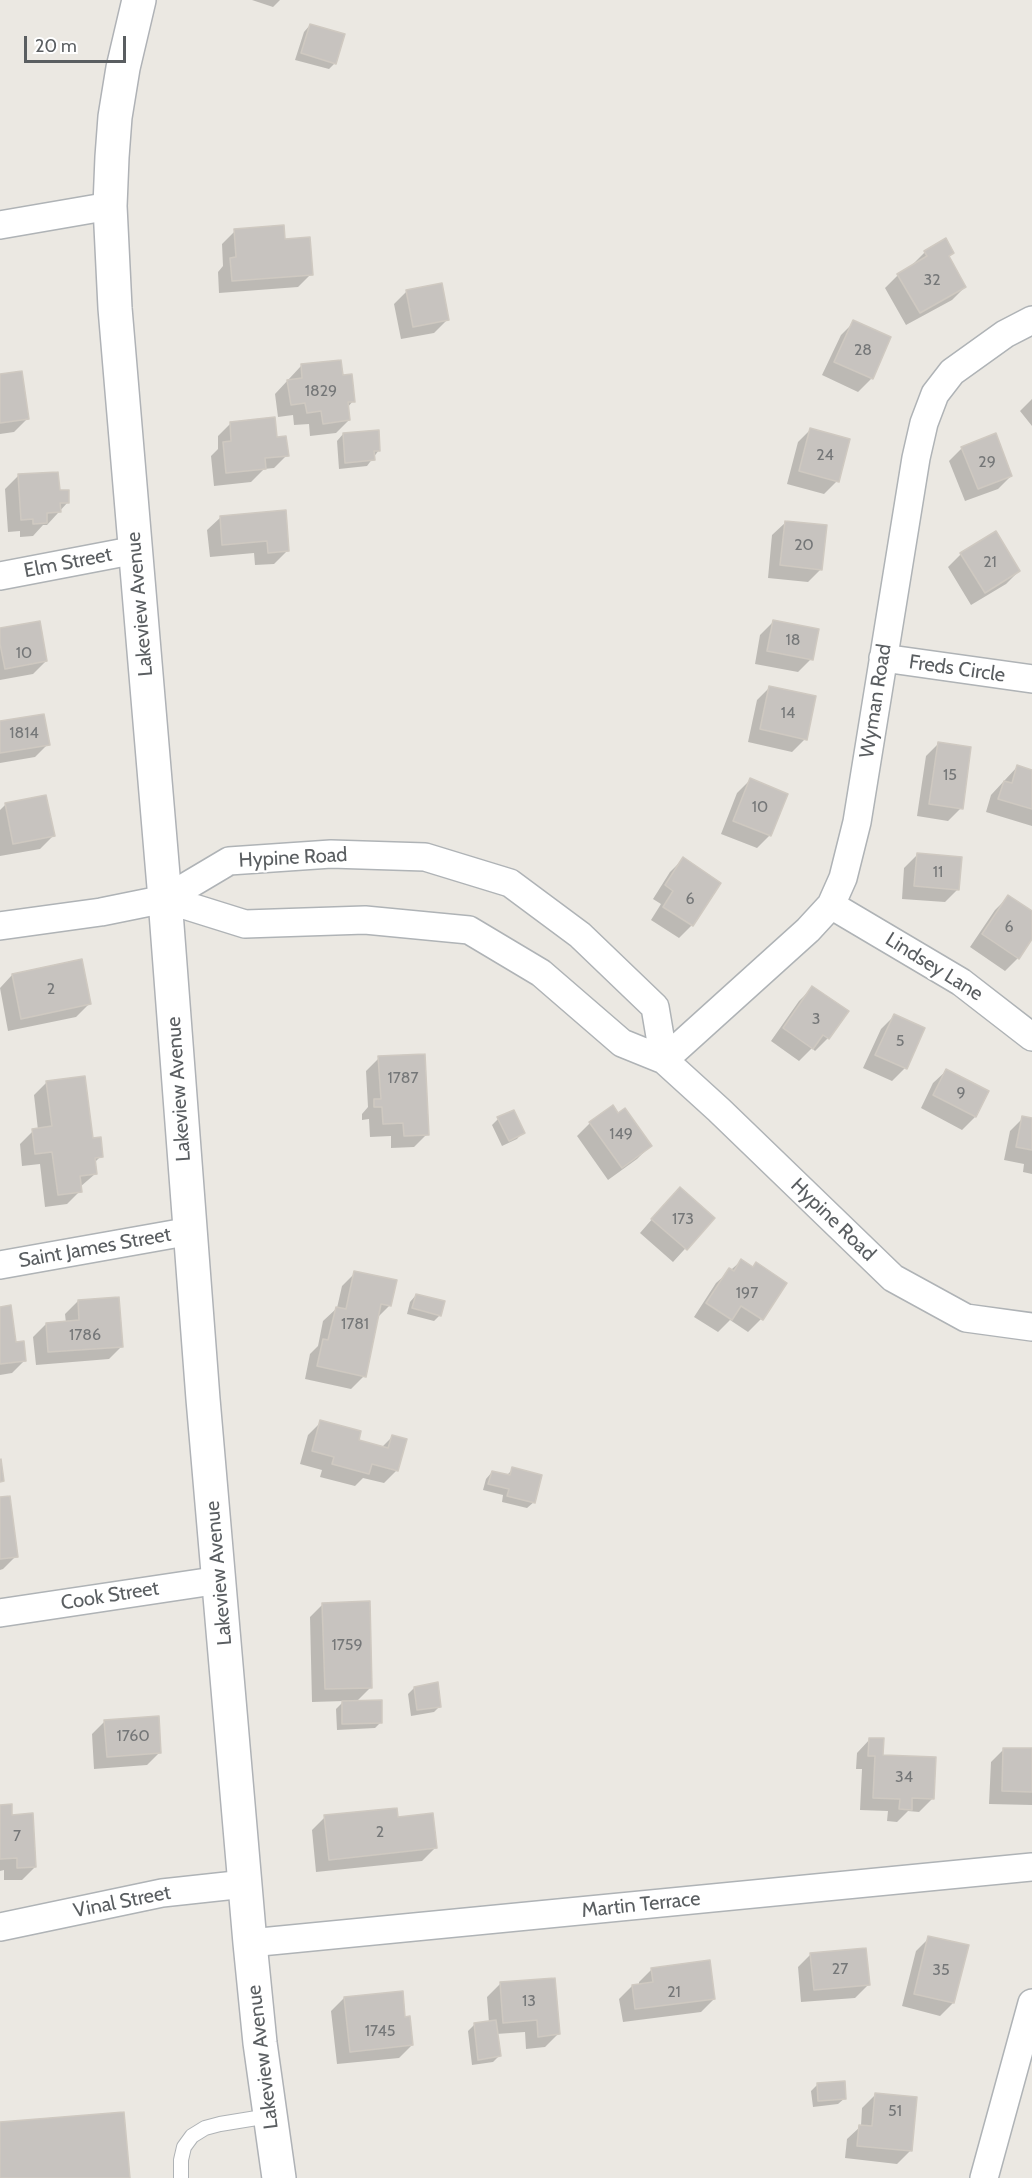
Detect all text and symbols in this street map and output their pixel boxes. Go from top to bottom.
scale bar [27,24,129,62]
text: 20 m [35,35,77,57]
house number: 32 [923,270,941,290]
house number: 28 [854,340,872,360]
house number: 1829 [305,381,337,401]
house number: 24 [816,445,834,465]
house number: 29 [978,452,996,472]
street label: Lakeview Avenue [122,531,158,677]
house number: 20 [794,535,814,555]
street label: Elm Street [22,543,114,583]
house number: 21 [983,552,997,572]
house number: 18 [786,630,800,650]
street label: Wyman Road [855,642,897,760]
house number: 10 [16,643,32,663]
street label: Freds Circle [907,650,1007,688]
house number: 14 [781,703,795,723]
house number: 1814 [9,723,39,743]
house number: 15 [943,765,957,785]
house number: 10 [752,797,768,817]
street label: Hypine Road [238,843,348,873]
house number: 11 [933,862,943,882]
house number: 6 [685,889,695,909]
house number: 6 [1004,917,1014,937]
street label: Lindsey Lane [881,928,987,1006]
house number: 2 [47,979,55,999]
house number: 3 [812,1009,820,1029]
street label: Lakeview Avenue [162,1016,196,1162]
house number: 5 [896,1031,904,1051]
house number: 1787 [387,1068,419,1088]
house number: 9 [956,1083,966,1103]
house number: 149 [609,1124,633,1144]
street label: Hypine Road [786,1174,880,1266]
house number: 173 [672,1209,694,1229]
street label: Saint James Street [17,1223,173,1273]
house number: 197 [736,1283,758,1303]
house number: 1781 [341,1314,369,1334]
house number: 1786 [69,1325,101,1345]
street label: Lakeview Avenue [201,1500,237,1646]
street label: Cook Street [59,1576,161,1616]
house number: 1759 [331,1635,363,1655]
house number: 1760 [116,1726,150,1746]
house number: 34 [895,1767,913,1787]
house number: 2 [376,1822,384,1842]
house number: 7 [13,1826,21,1846]
street label: Vinal Street [71,1881,173,1923]
street label: Martin Terrace [580,1887,702,1923]
house number: 27 [832,1959,848,1979]
house number: 35 [932,1960,950,1980]
house number: 21 [667,1982,681,2002]
street label: Lakeview Avenue [242,1984,284,2130]
house number: 13 [522,1991,536,2011]
house number: 1745 [365,2021,395,2041]
house number: 51 [888,2101,902,2121]

